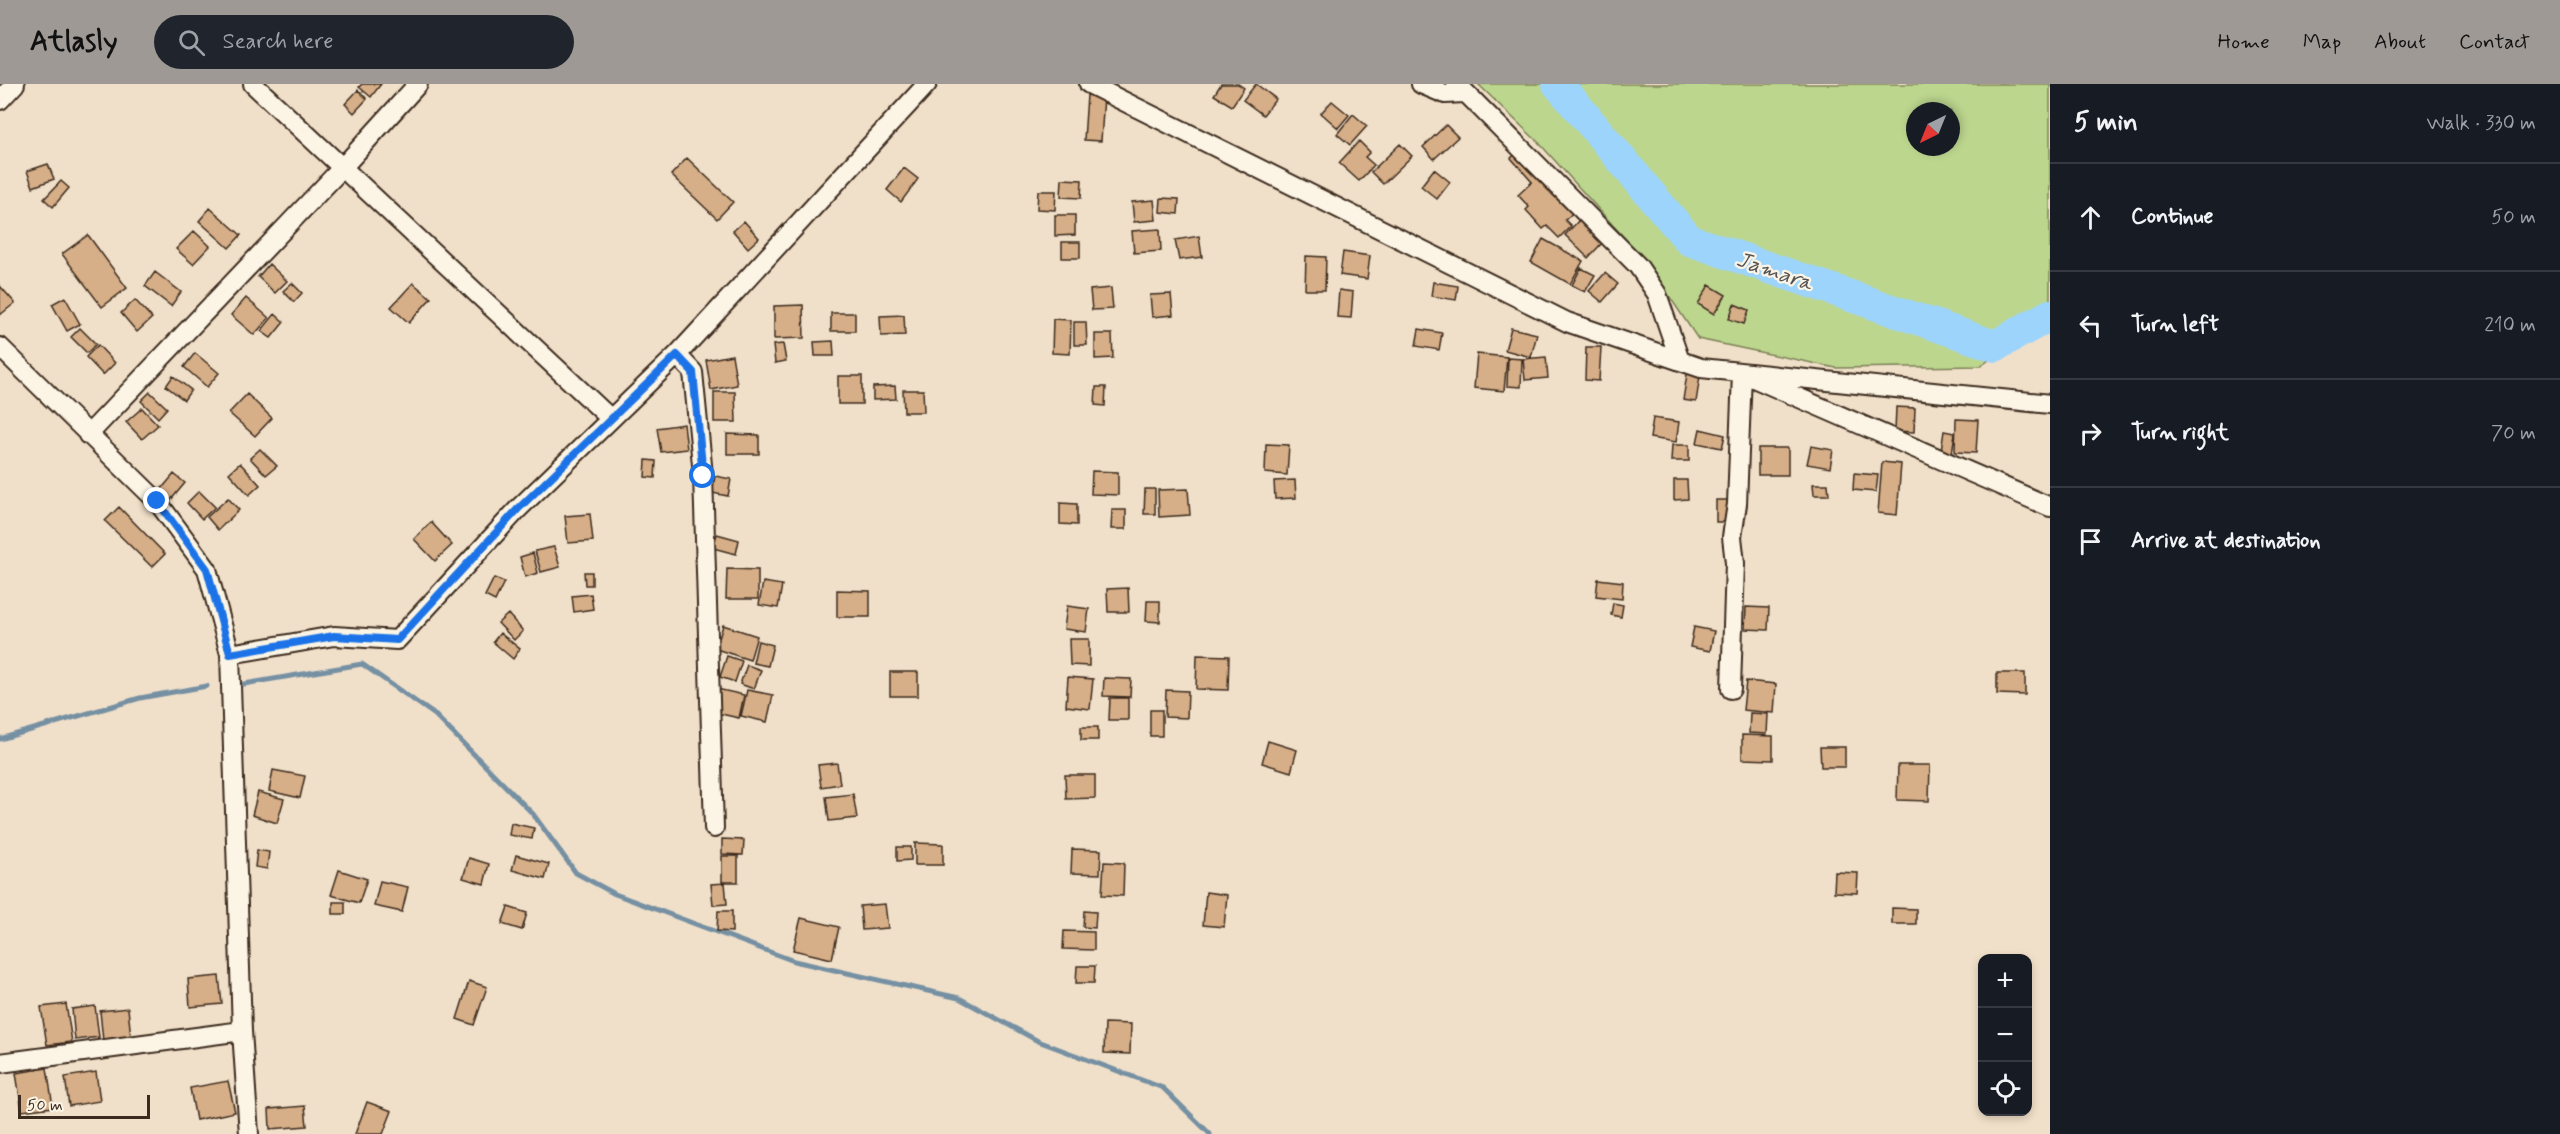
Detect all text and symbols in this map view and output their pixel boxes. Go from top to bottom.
search box [154,15,574,69]
text: Atlasly [30,24,118,61]
icon: search [175,26,208,59]
text: Search here [223,28,333,56]
text: Home [2218,28,2270,56]
text: Map [2303,28,2341,56]
text: About [2374,28,2426,56]
text: Contact [2459,28,2530,56]
north arrow [1906,102,1960,156]
text: 5 min [2074,106,2138,140]
text: Walk · 330 m [2427,110,2536,137]
icon: ahead [2074,201,2107,234]
text: Continue [2131,203,2213,231]
text: 50 m [2491,204,2536,231]
water label: Jamara [1733,246,1817,298]
icon: left [2074,309,2107,342]
text: Turn left [2131,311,2219,339]
text: 210 m [2484,312,2536,339]
icon: right [2074,417,2107,450]
text: Turn right [2131,419,2229,447]
text: 70 m [2491,420,2536,447]
route start [689,462,715,488]
route end [143,487,169,513]
icon: arrive [2074,525,2107,558]
text: Arrive at destination [2131,527,2321,555]
map controls [1978,954,2032,1116]
button: + [1978,954,2032,1008]
button: − [1978,1008,2032,1062]
button: locate [1978,1062,2032,1116]
scale bar [18,1092,150,1120]
text: 50 m [27,1095,63,1116]

